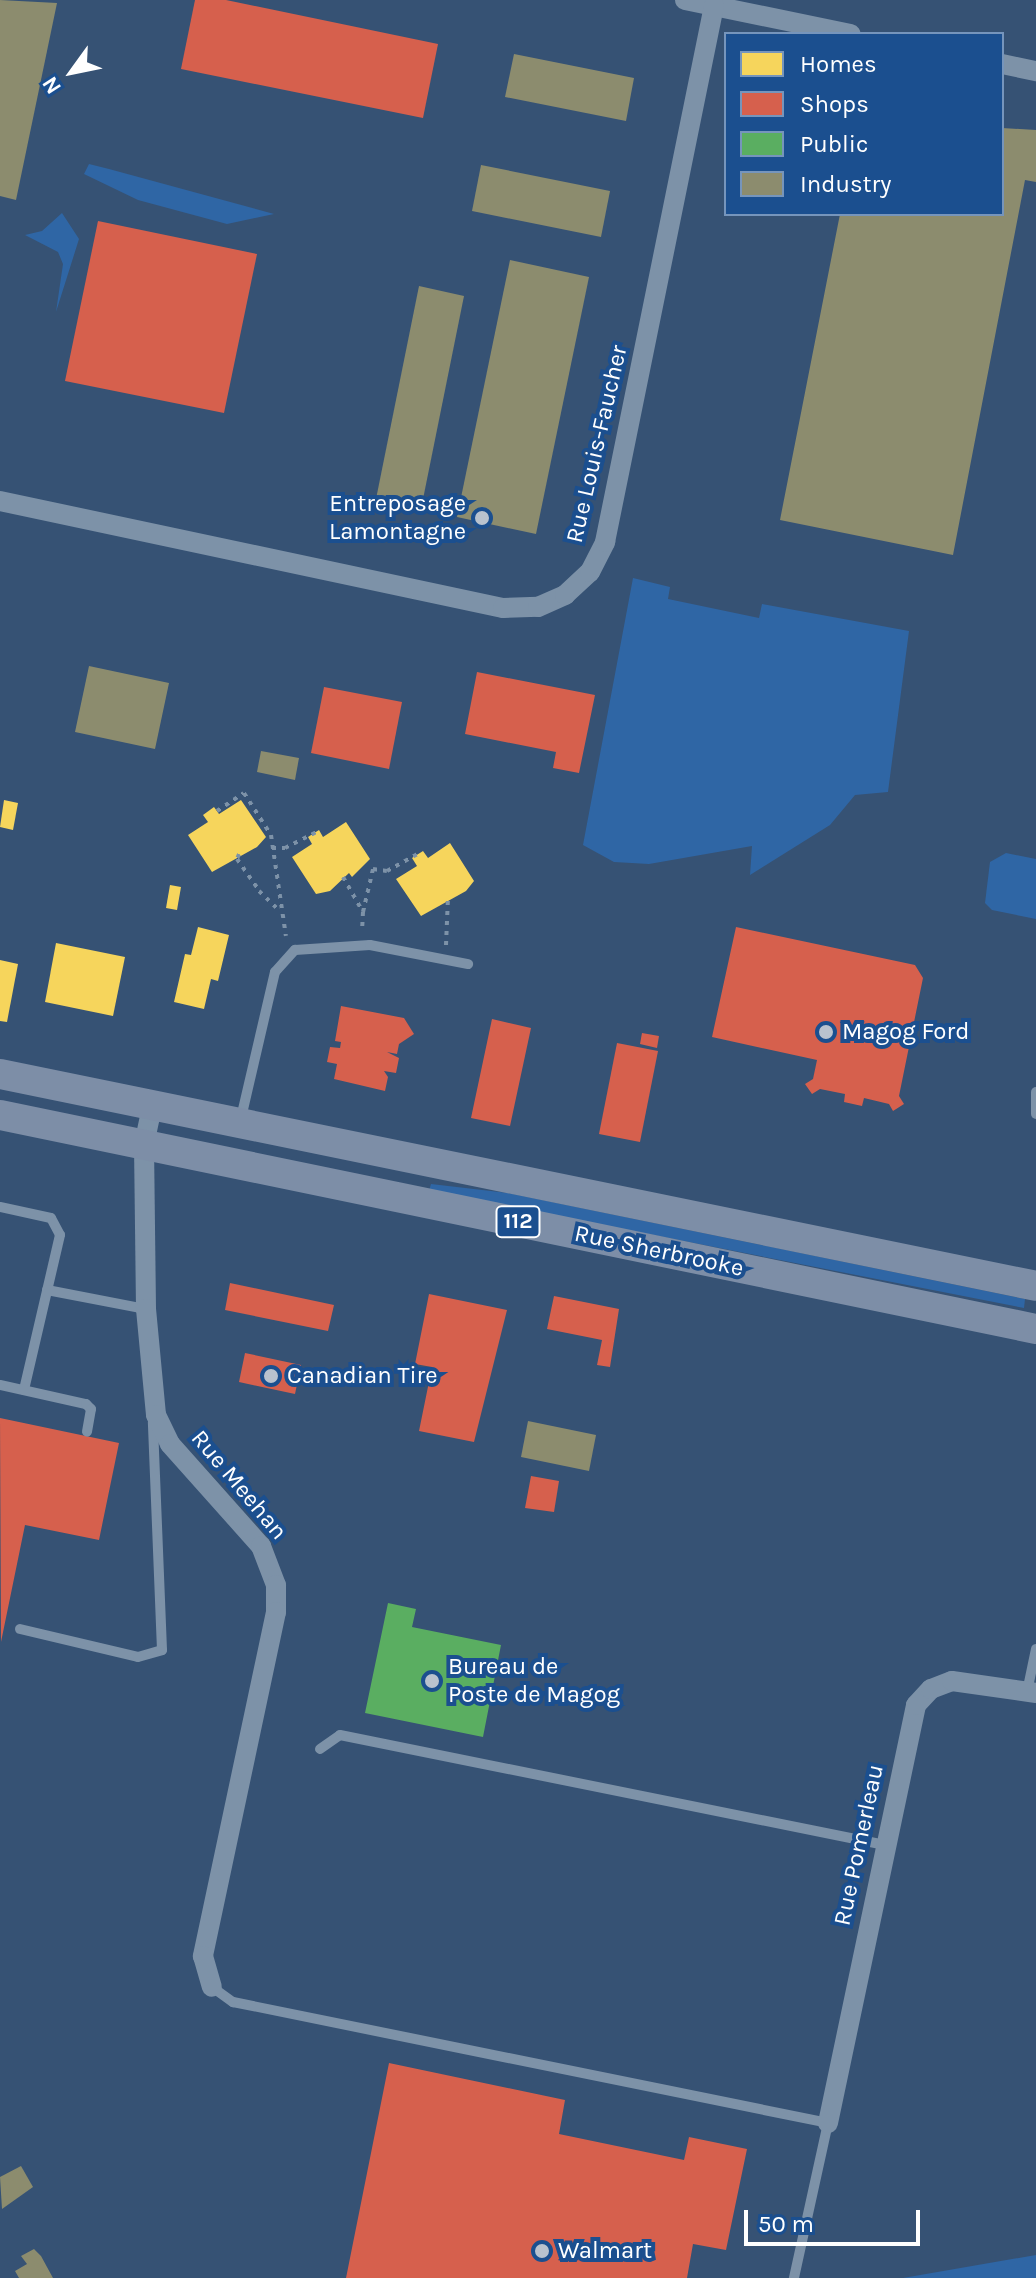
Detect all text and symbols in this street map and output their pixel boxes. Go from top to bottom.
north arrow [32,32,112,112]
legend [724,32,1004,216]
text: Homes [800,50,877,78]
text: N [37,71,67,99]
text: Shops [800,90,869,118]
text: Public [800,130,868,158]
text: Industry [800,170,891,198]
street label: Rue Louis-Faucher [560,342,634,546]
place label: Entreposage Lamontagne [329,490,466,546]
marker: Entreposage Lamontagne [473,509,491,527]
place label: Magog Ford [842,1018,969,1046]
marker: Magog Ford [817,1023,835,1041]
road number: 112 [494,1204,542,1240]
street label: Rue Sherbrooke [572,1219,746,1283]
place label: Canadian Tire [287,1362,438,1390]
marker: Canadian Tire [262,1367,280,1385]
street label: Rue Meehan [185,1424,293,1546]
place label: Bureau de Poste de Magog [448,1653,620,1709]
marker: Bureau de Poste de Magog [423,1672,441,1690]
street label: Rue Pomerleau [828,1762,890,1928]
scale bar [748,2194,924,2244]
text: 50 m [758,2210,814,2238]
place label: Walmart [558,2237,652,2265]
marker: Walmart [533,2242,551,2260]

